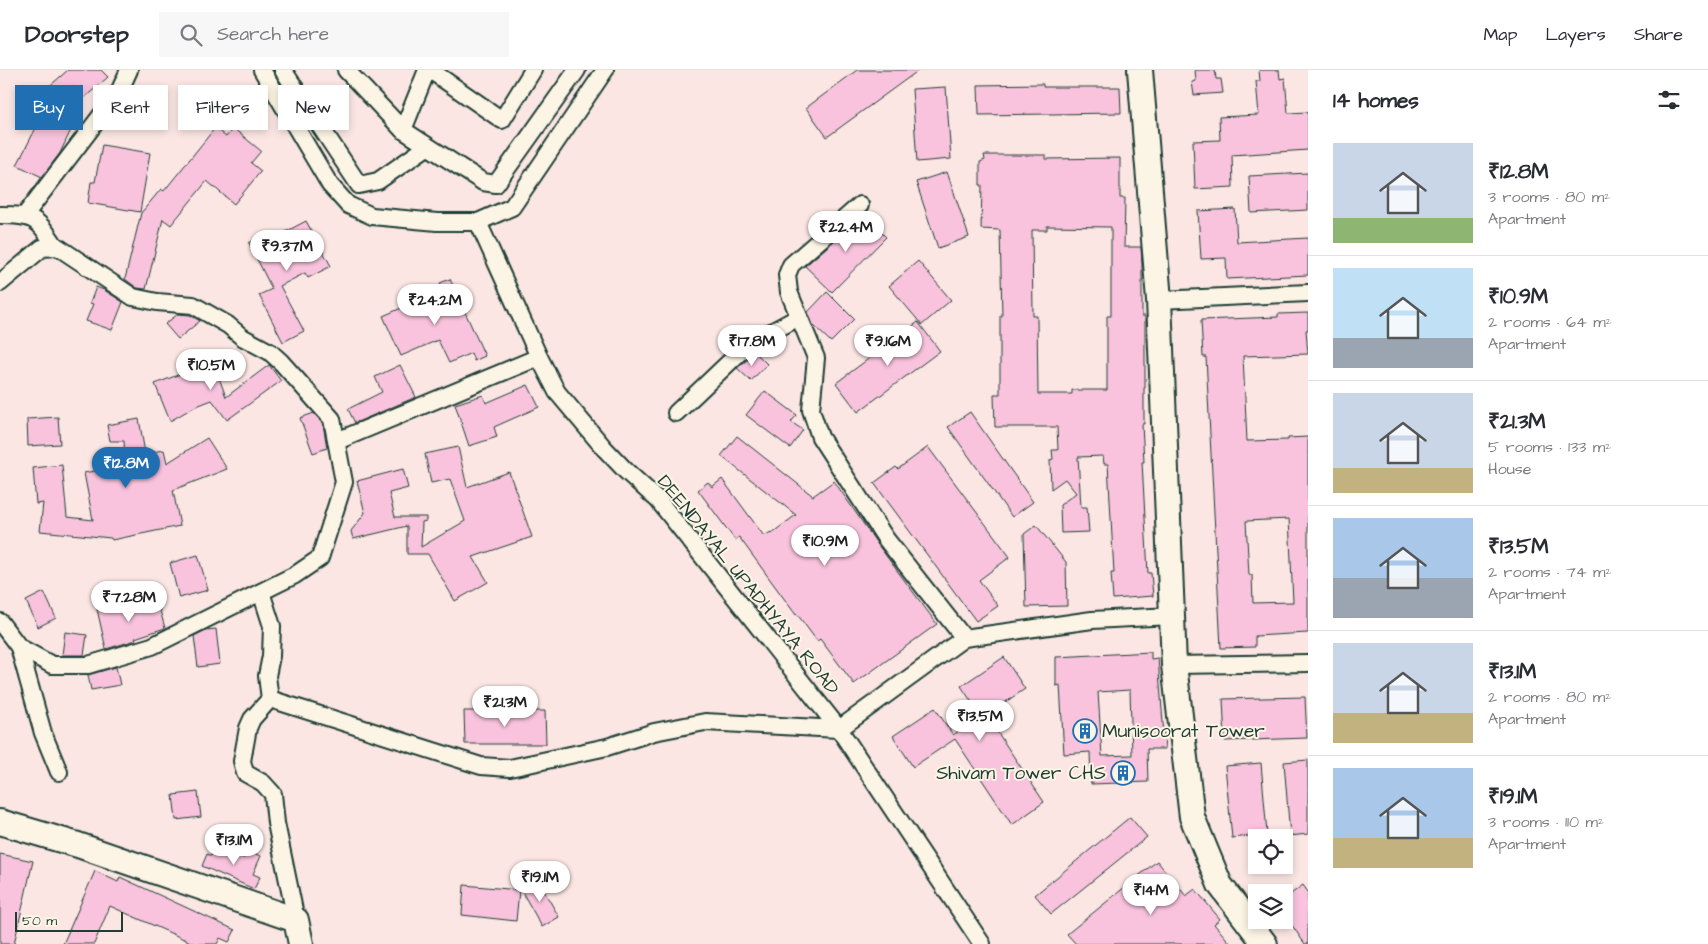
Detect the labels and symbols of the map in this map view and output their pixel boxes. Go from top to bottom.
pin: ₹22.4M [805,210,887,253]
pin: ₹9.37M [246,230,328,272]
pin: ₹24.2M [394,284,476,326]
pin: ₹17.8M [711,324,793,367]
pin: ₹9.16M [847,324,929,367]
pin: ₹10.5M [170,348,252,391]
pin: ₹12.8M [85,446,167,489]
street label: DEENDAYAL UPADHYAYA ROAD [651,469,845,701]
pin: ₹10.9M [784,524,866,567]
pin: ₹7.28M [88,580,170,623]
pin: ₹21.3M [464,686,546,728]
pin: ₹13.5M [939,700,1021,742]
building icon: Munisoorat Tower [1072,718,1098,744]
place label: Munisoorat Tower [1102,718,1265,745]
place label: Shivam Tower CHS [936,760,1106,787]
building icon: Shivam Tower CHS [1110,760,1136,786]
pin: ₹13.1M [193,824,275,866]
pin: ₹19.1M [499,860,581,903]
pin: ₹14M [1121,874,1181,916]
scale bar [15,909,122,932]

